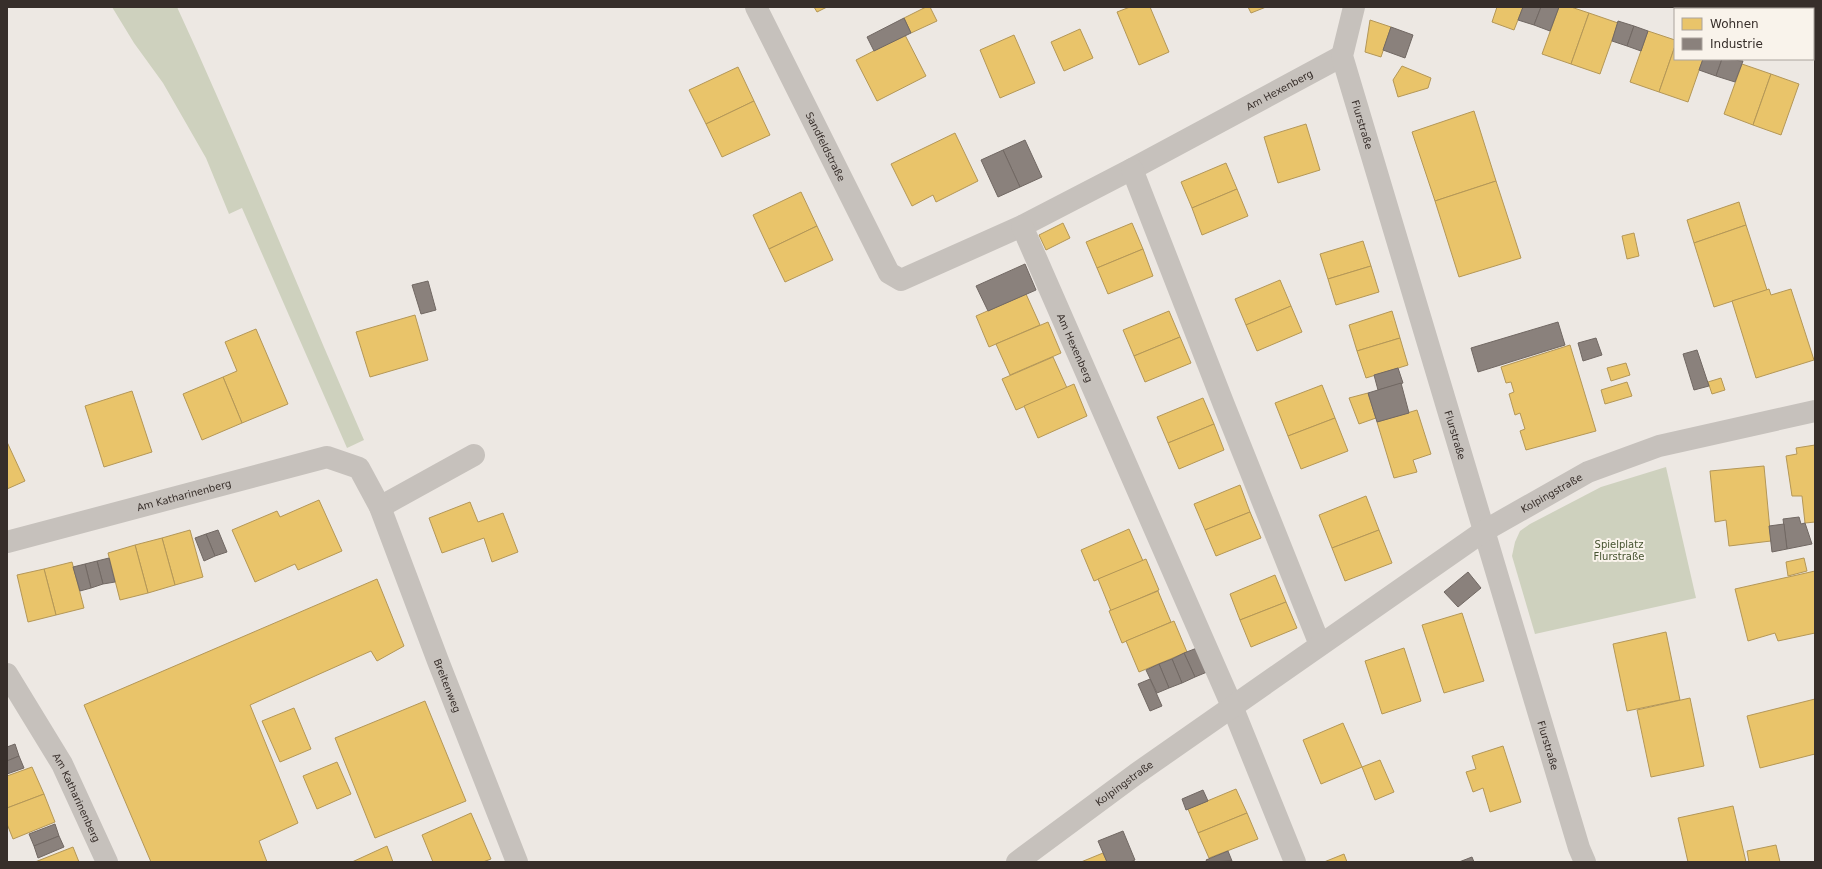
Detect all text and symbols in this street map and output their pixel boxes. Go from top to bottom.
legend [1674,8,1814,60]
text: Wohnen [1710,17,1759,31]
text: Industrie [1710,37,1763,51]
street label: Am Hexenberg [1244,68,1315,113]
street label: Flurstraße [1349,99,1375,151]
street label: Sandfeldstraße [803,110,847,183]
street label: Am Hexenberg [1055,312,1095,384]
street label: Flurstraße [1442,409,1467,461]
street label: Kolpingstraße [1519,471,1584,515]
street label: Am Katharinenberg [136,478,232,513]
park label: Spielplatz Flurstraße [1594,539,1644,562]
street label: Breitenweg [432,657,463,714]
street label: Flurstraße [1535,720,1560,771]
street label: Am Katharinenberg [51,751,102,844]
street label: Kolpingstraße [1093,759,1155,808]

